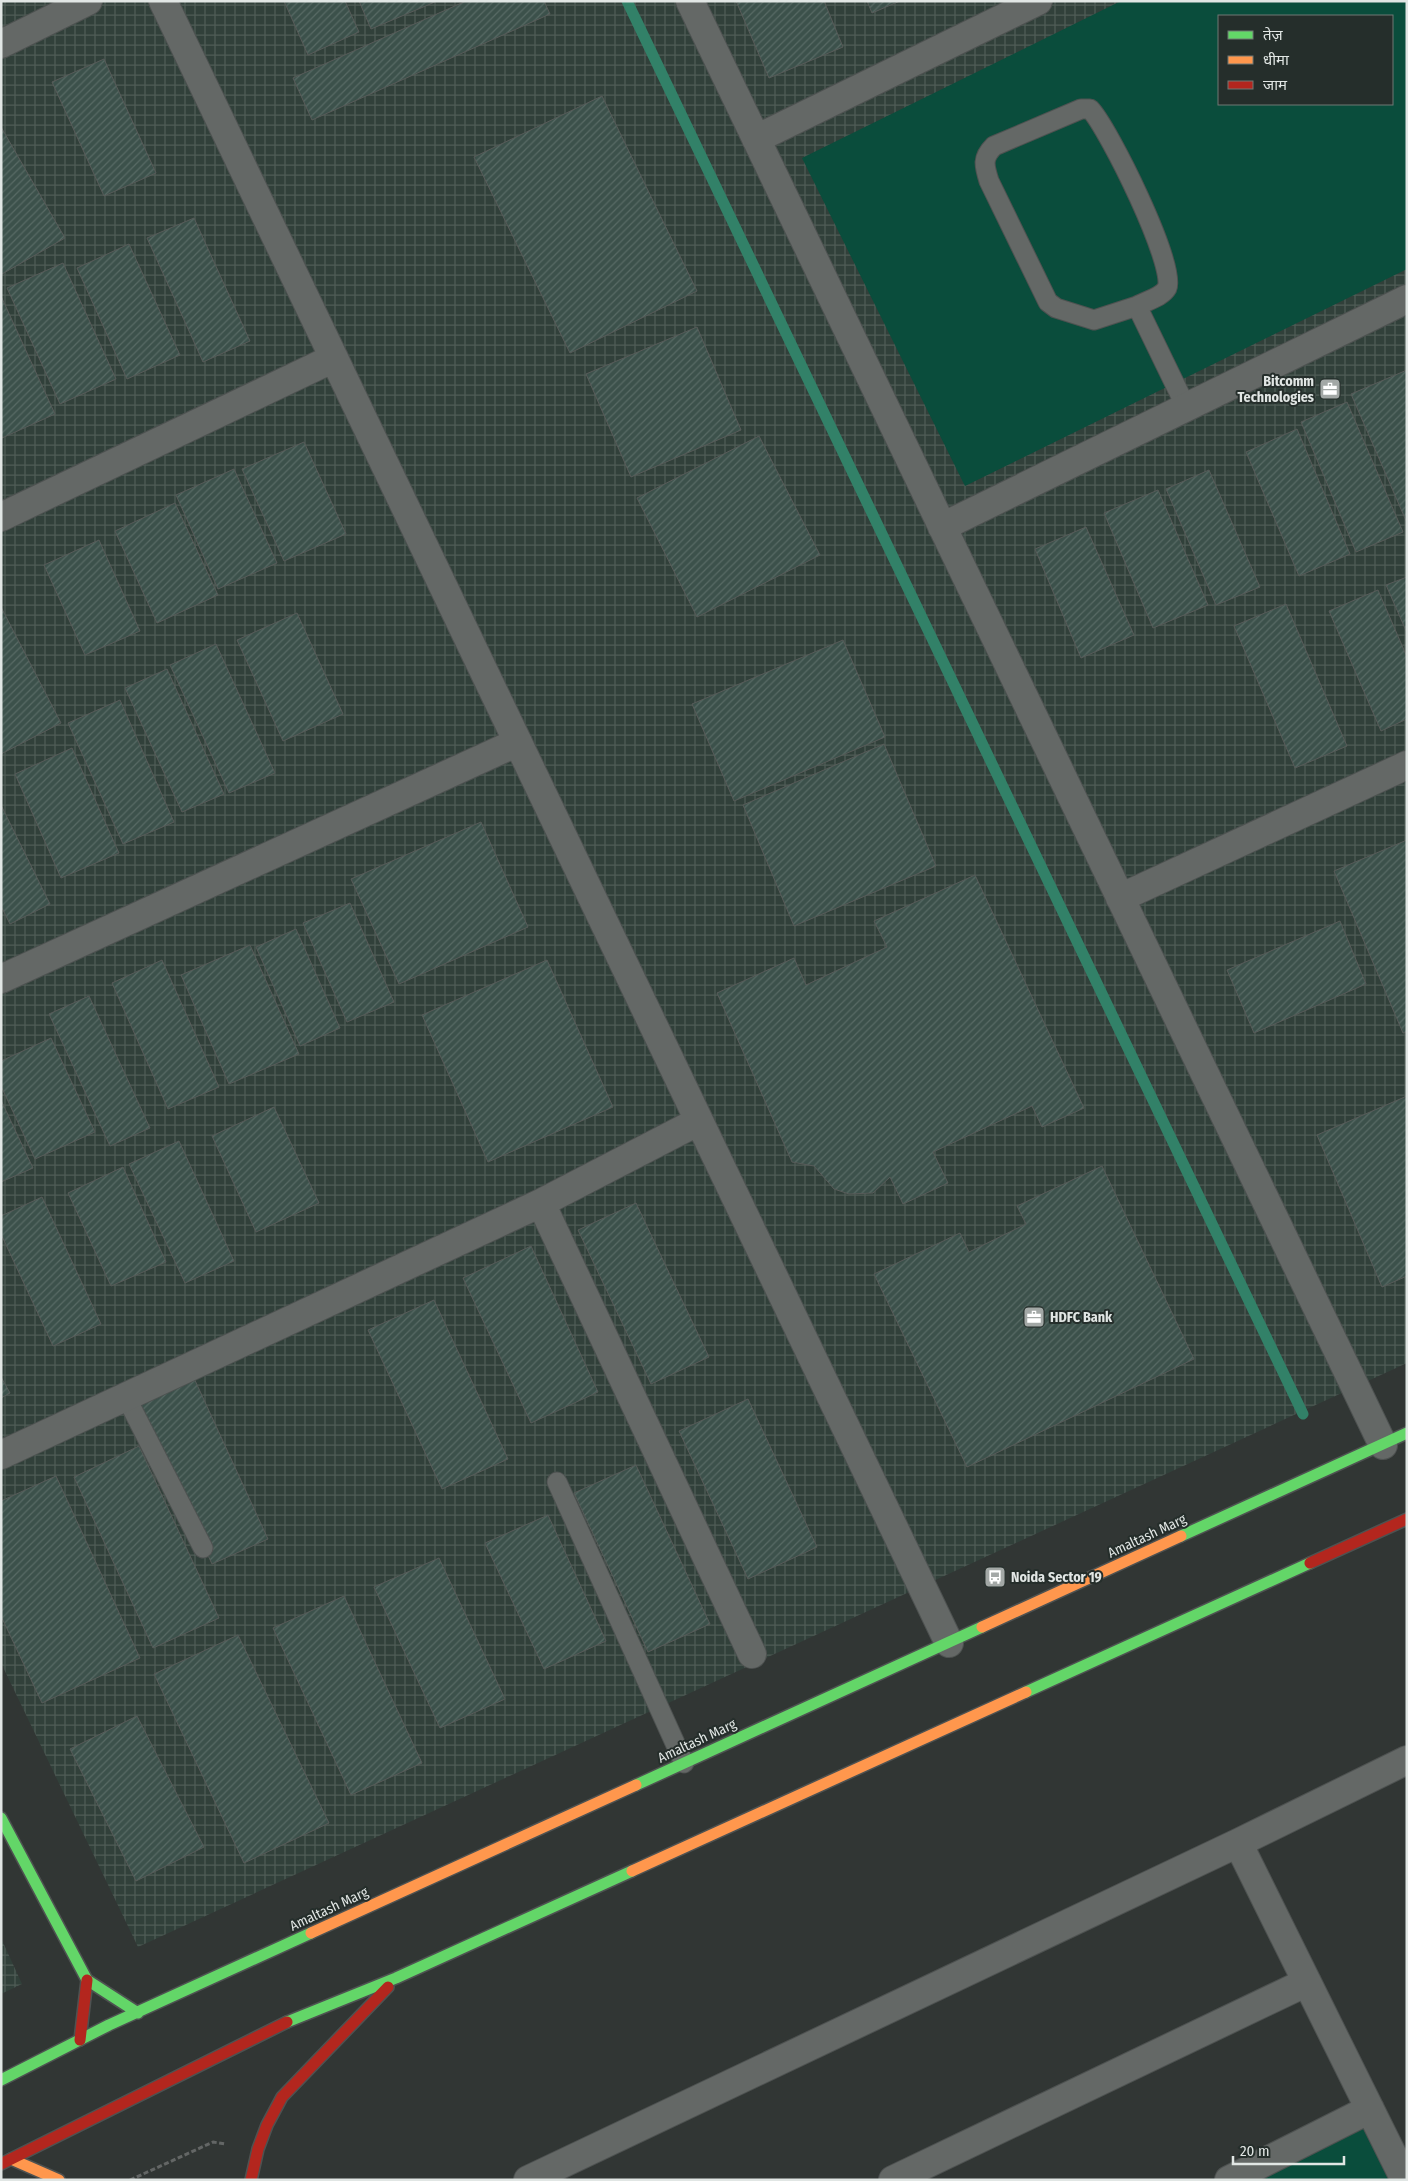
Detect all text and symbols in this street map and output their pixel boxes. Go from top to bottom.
legend [1218,15,1393,105]
text: तेज़ [1263,26,1284,44]
text: धीमा [1263,51,1290,69]
text: जाम [1263,76,1288,94]
place label: Bitcomm Technologies [1238,373,1314,406]
office icon: Bitcomm Technologies [1318,377,1342,401]
office icon: HDFC Bank [1022,1305,1046,1329]
place label: HDFC Bank [1050,1309,1113,1326]
street label: Amaltash Marg [1105,1510,1189,1562]
bus stop icon: Noida Sector 19 [983,1565,1007,1589]
place label: Noida Sector 19 [1011,1569,1102,1586]
street label: Amaltash Marg [655,1715,739,1767]
street label: Amaltash Marg [287,1883,371,1935]
scale bar [1233,2134,1344,2166]
text: 20 m [1240,2142,1270,2160]

